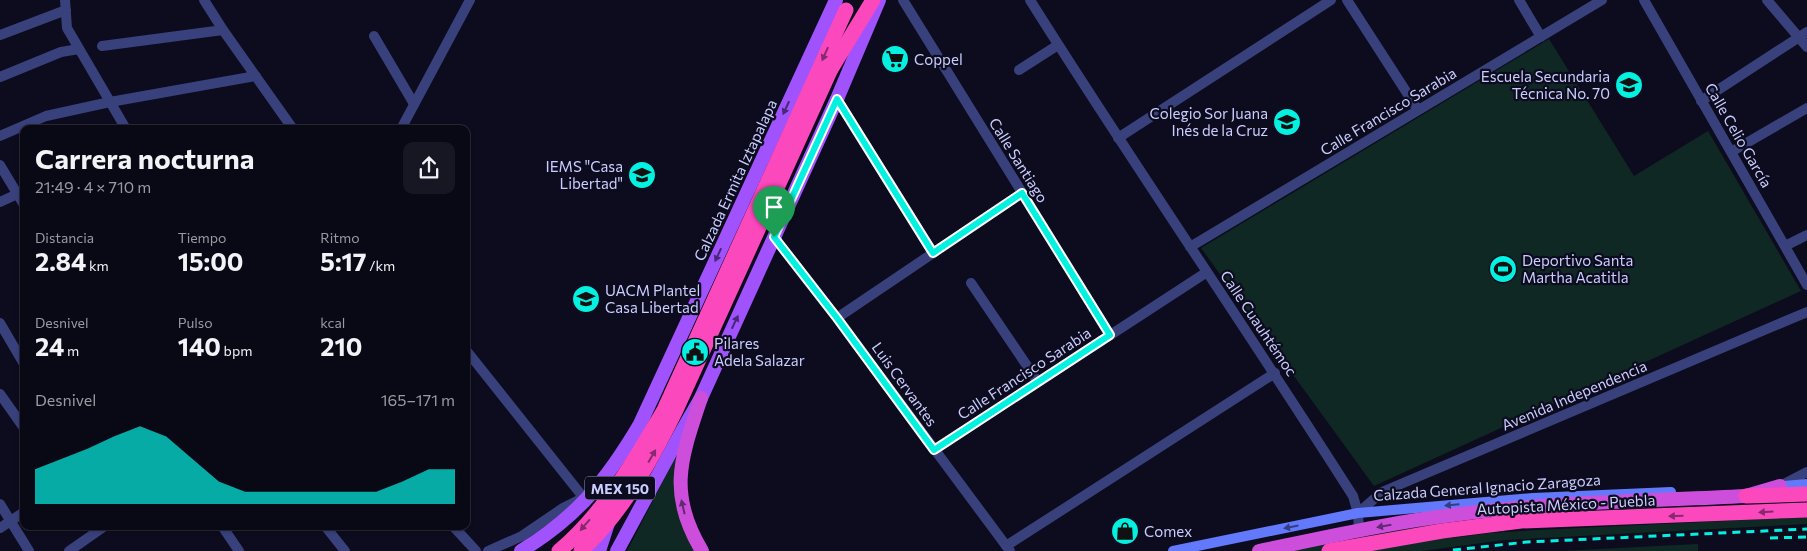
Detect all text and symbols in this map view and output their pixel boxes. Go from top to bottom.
supermarket icon: Coppel [880,44,910,74]
one-way arrow [821,47,829,61]
place label: Coppel [914,50,963,68]
street label: Calle Francisco Sarabia [1317,63,1459,159]
place label: Escuela Secundaria Técnica No. 70 [1481,67,1610,102]
school or university icon: Escuela Secundaria Técnica No. 70 [1614,70,1644,100]
street label: Calle Celio García [1702,79,1776,191]
street label: Calzada Ermita Iztapalapa [690,96,780,264]
one-way arrow [782,101,790,115]
place label: Colegio Sor Juana Inés de la Cruz [1150,104,1268,139]
school or university icon: Colegio Sor Juana Inés de la Cruz [1272,107,1302,137]
street label: Calle Santiago [986,114,1052,206]
text: Carrera nocturna [35,141,255,175]
button: share [403,142,455,194]
place label: IEMS "Casa Libertad" [546,157,623,192]
school or university icon: IEMS "Casa Libertad" [627,160,657,190]
text: 21:49 · 4 × 710 m [35,177,151,196]
pin [753,186,795,237]
icon: arrive [760,193,788,221]
text: Distancia [35,229,94,246]
text: Tiempo [178,229,226,246]
text: Ritmo [320,229,360,246]
text: 2.84 [35,246,86,276]
text: 15:00 [178,246,243,276]
text: 5:17 [320,246,367,276]
one-way arrow [714,248,722,262]
place label: Deportivo Santa Martha Acatitla [1522,251,1633,286]
sports icon: Deportivo Santa Martha Acatitla [1488,254,1518,284]
text: km [86,257,109,274]
text: /km [367,257,395,274]
street label: Calle Cuauhtémoc [1217,267,1301,379]
place label: UACM Plantel Casa Libertad [605,281,700,316]
school or university icon: UACM Plantel Casa Libertad [571,284,601,314]
text: Desnivel [35,314,89,331]
text: Pulso [178,314,213,331]
text: kcal [320,314,345,331]
one-way arrow [731,315,739,329]
street label: Calle Francisco Sarabia [954,323,1094,423]
text: 24 [35,331,64,361]
text: 140 [178,331,221,361]
text: 210 [320,331,362,361]
place label: Pilares Adela Salazar [714,334,805,369]
public building icon: Pilares Adela Salazar [680,337,710,367]
street label: Luis Cervantes [868,338,942,430]
text: m [64,342,79,359]
text: bpm [221,342,252,359]
street label: Avenida Independencia [1499,356,1649,434]
text: Desnivel [35,390,96,409]
text: 165–171 m [381,390,455,409]
one-way arrow [648,449,656,464]
street label: Calzada General Ignacio Zaragoza [1373,470,1601,504]
road number: MEX 150 [585,476,655,499]
street label: Autopista México - Puebla [1476,490,1656,518]
one-way arrow [679,499,687,514]
one-way arrow [1444,501,1460,509]
one-way arrow [1758,509,1774,517]
one-way arrow [1668,512,1684,520]
shop icon: Comex [1110,516,1140,546]
one-way arrow [580,518,591,531]
place label: Comex [1144,522,1192,540]
one-way arrow [1283,523,1299,531]
one-way arrow [1376,523,1392,531]

